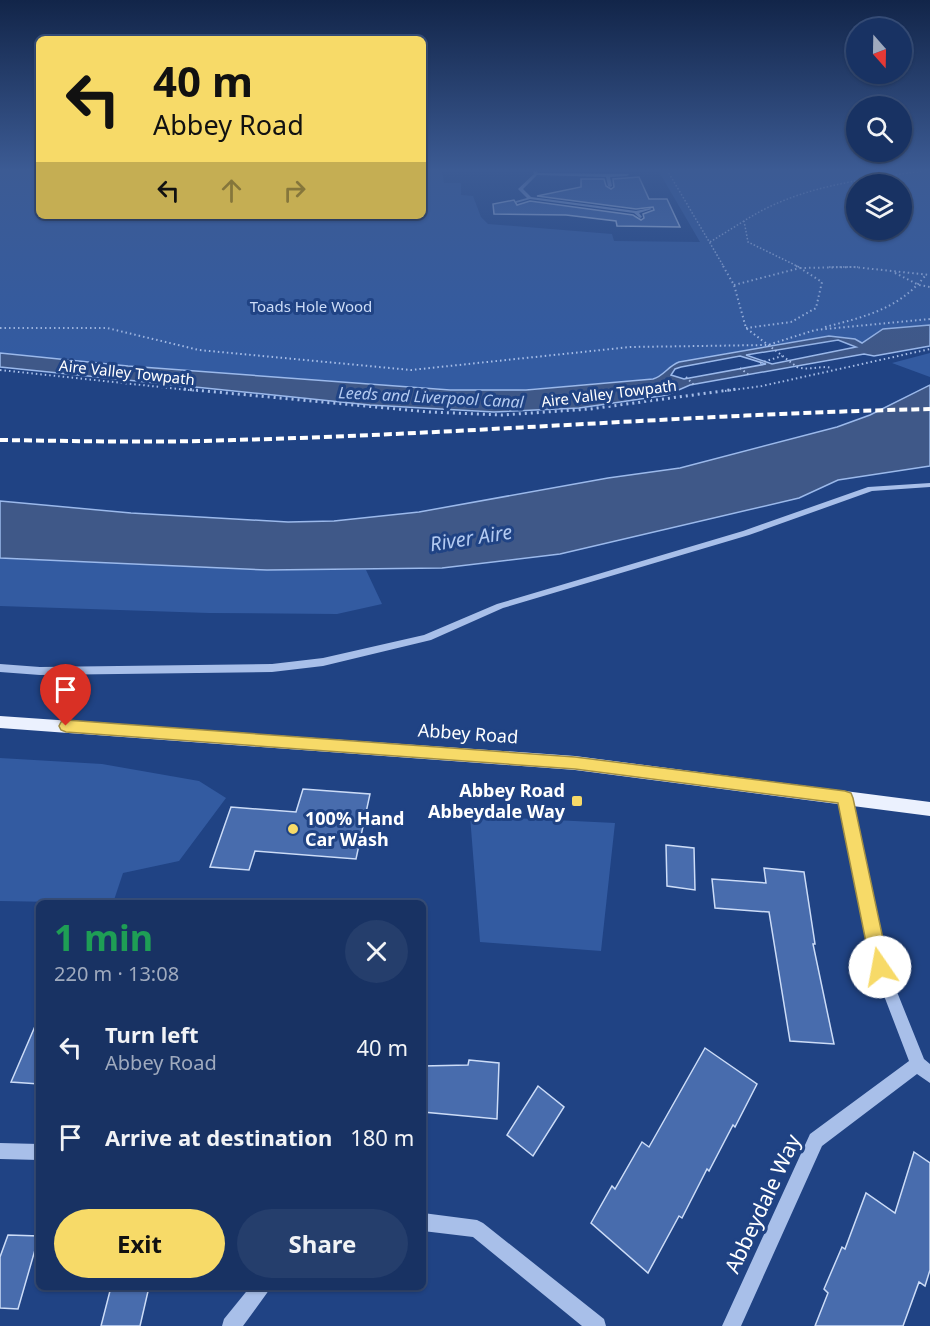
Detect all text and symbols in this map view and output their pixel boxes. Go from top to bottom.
north arrow [846,18,912,84]
map controls [846,18,912,240]
text: 40 m [153,52,253,109]
icon: left [54,60,132,138]
button: search [846,96,912,162]
text: Abbey Road [153,106,304,143]
icon: left [152,174,185,207]
icon: ahead [215,174,248,207]
icon: right [278,174,311,207]
button: layers [846,174,912,240]
park label: Toads Hole Wood [250,296,372,316]
street label: Aire Valley Towpath [58,355,196,389]
street label: Aire Valley Towpath [540,375,678,411]
water label: Leeds and Liverpool Canal [338,381,525,413]
water label: River Aire [428,518,514,557]
pin [40,664,91,726]
icon: arrive [49,673,82,706]
street label: Abbey Road [417,718,519,748]
place label: Abbey Road Abbeydale Way [428,778,566,823]
marker: Abbey Road Abbeydale Way [570,794,584,808]
place label: 100% Hand Car Wash [305,806,404,851]
marker: 100% Hand Car Wash [286,822,300,836]
text: 1 min [54,913,153,962]
button: close [345,920,408,983]
position arrow [848,935,912,999]
text: 220 m · 13:08 [54,960,179,987]
text: Turn left [105,1019,199,1049]
icon: left [54,1031,87,1064]
text: 40 m [357,1032,408,1062]
text: Abbey Road [105,1049,217,1076]
icon: arrive [54,1121,87,1154]
text: Arrive at destination [105,1122,332,1152]
text: 180 m [350,1122,414,1152]
street label: Abbeydale Way [718,1129,807,1278]
button: Exit [54,1209,225,1278]
button: Share [237,1209,408,1278]

